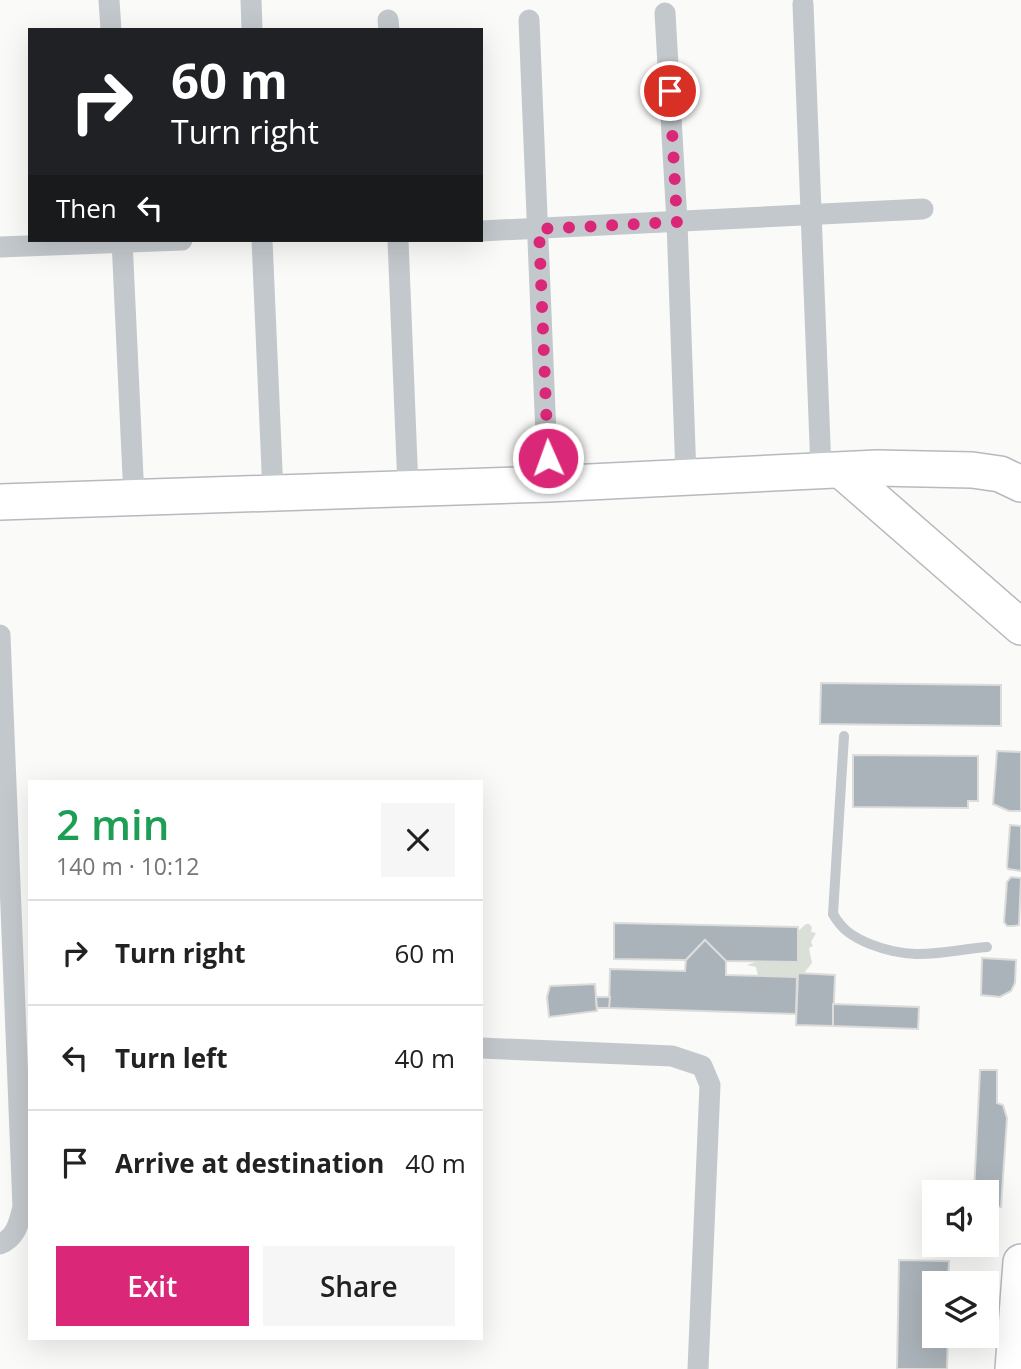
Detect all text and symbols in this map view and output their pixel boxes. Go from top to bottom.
text: 60 m [171,47,288,113]
icon: right [56,56,147,147]
pin [640,61,700,121]
icon: arrive [651,72,689,110]
text: Turn right [171,110,319,153]
icon: left [131,189,169,227]
text: Then [56,190,117,226]
position arrow [511,421,585,495]
text: 2 min [56,795,169,852]
button: close [381,803,455,877]
text: 140 m · 10:12 [56,850,199,882]
icon: right [56,934,94,972]
text: Turn right [115,935,246,971]
text: 60 m [394,935,455,971]
icon: left [56,1039,94,1077]
text: Turn left [115,1040,227,1076]
text: 40 m [394,1040,455,1076]
icon: arrive [56,1144,94,1182]
text: Arrive at destination [115,1145,384,1181]
text: 40 m [405,1145,466,1181]
map controls [922,1180,999,1348]
button: sound [922,1180,999,1257]
button: Exit [56,1246,249,1326]
button: Share [263,1246,455,1326]
button: layers [922,1271,999,1348]

